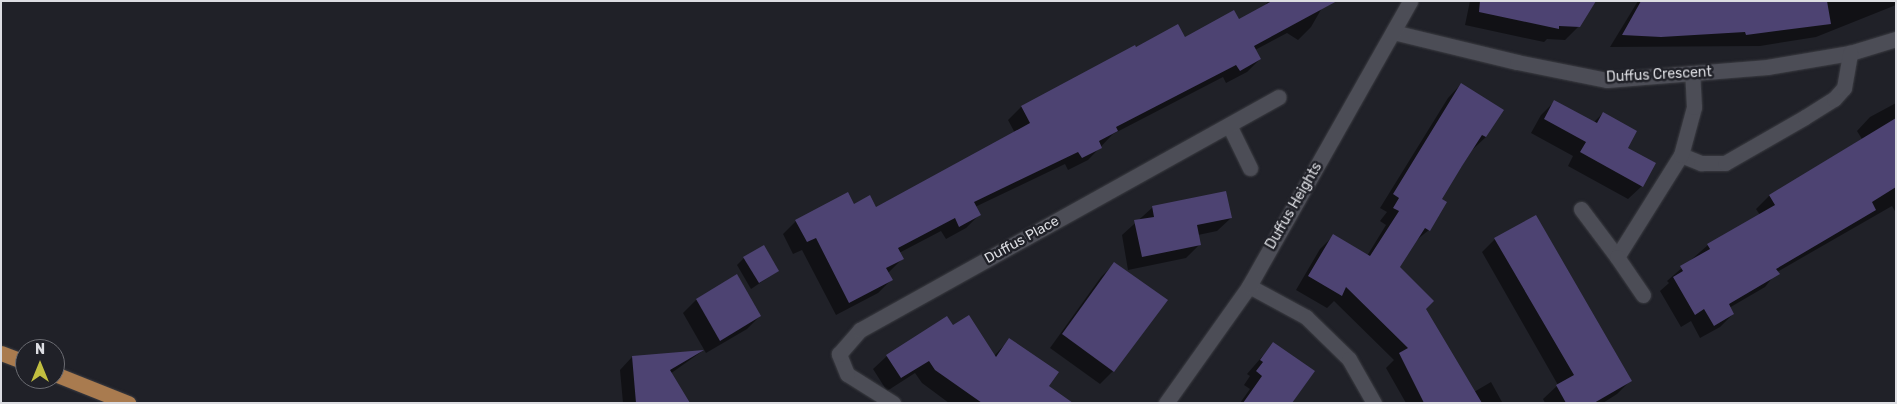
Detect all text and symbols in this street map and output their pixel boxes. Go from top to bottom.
street label: Duffus Crescent [1606,64,1712,86]
street label: Duffus Heights [1262,160,1326,252]
street label: Duffus Place [982,213,1062,267]
north arrow [15,339,65,389]
text: N [35,341,45,358]

